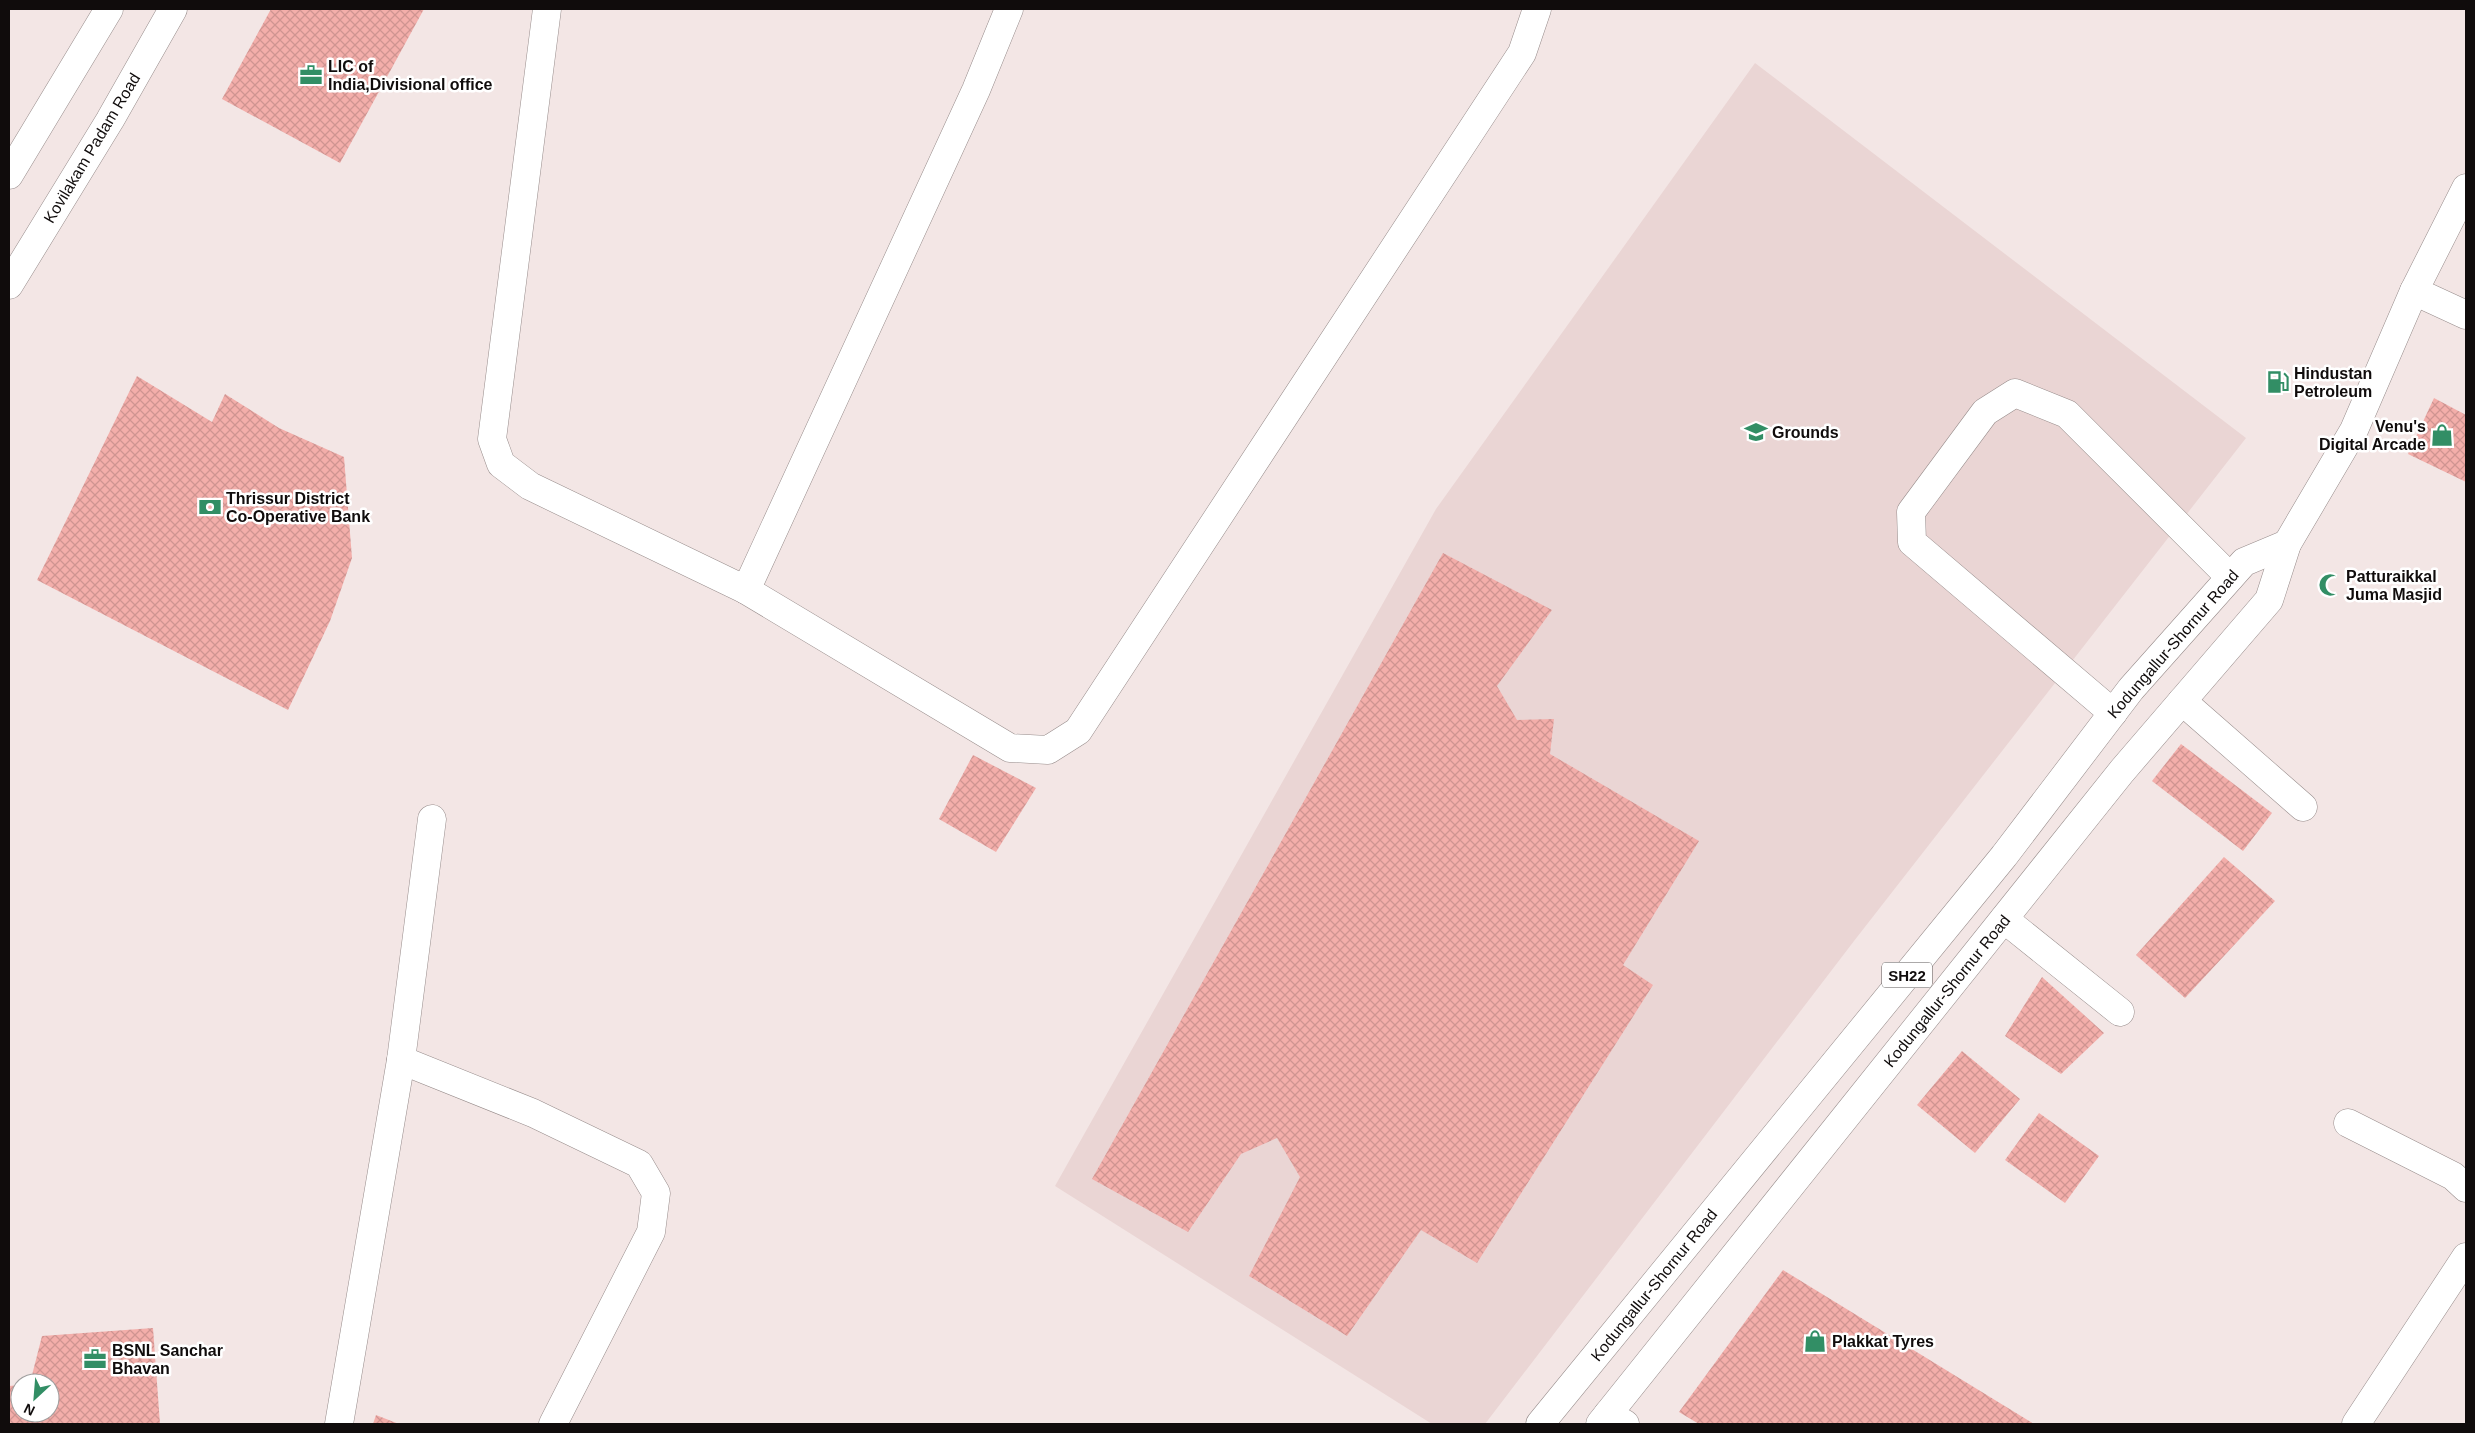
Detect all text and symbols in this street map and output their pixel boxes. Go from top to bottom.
place label: LIC of India,Divisional office [328,58,493,93]
office icon: LIC of India,Divisional office [298,62,324,88]
street label: Kovilakam Padam Road [41,70,143,226]
place label: Hindustan Petroleum [2294,365,2372,400]
fuel station icon: Hindustan Petroleum [2265,369,2291,395]
place label: Venu's Digital Arcade [2319,418,2426,453]
school or university icon: Grounds [1743,419,1769,445]
shop icon: Venu's Digital Arcade [2429,422,2455,448]
place label: Grounds [1772,424,1839,441]
place label: Thrissur District Co-Operative Bank [226,490,370,525]
bank icon: Thrissur District Co-Operative Bank [197,494,223,520]
street label: Kodungallur-Shornur Road [2104,567,2242,721]
place label: Patturaikkal Juma Masjid [2346,568,2442,603]
mosque icon: Patturaikkal Juma Masjid [2317,572,2343,598]
street label: Kodungallur-Shornur Road [1881,912,2013,1070]
road number: SH22 [1882,962,1932,988]
street label: Kodungallur-Shornur Road [1588,1206,1720,1364]
shop icon: Plakkat Tyres [1802,1328,1828,1354]
place label: Plakkat Tyres [1832,1333,1934,1350]
place label: BSNL Sanchar Bhavan [112,1342,223,1377]
office icon: BSNL Sanchar Bhavan [82,1346,108,1372]
north arrow [10,1373,60,1423]
text: N [21,1400,37,1419]

